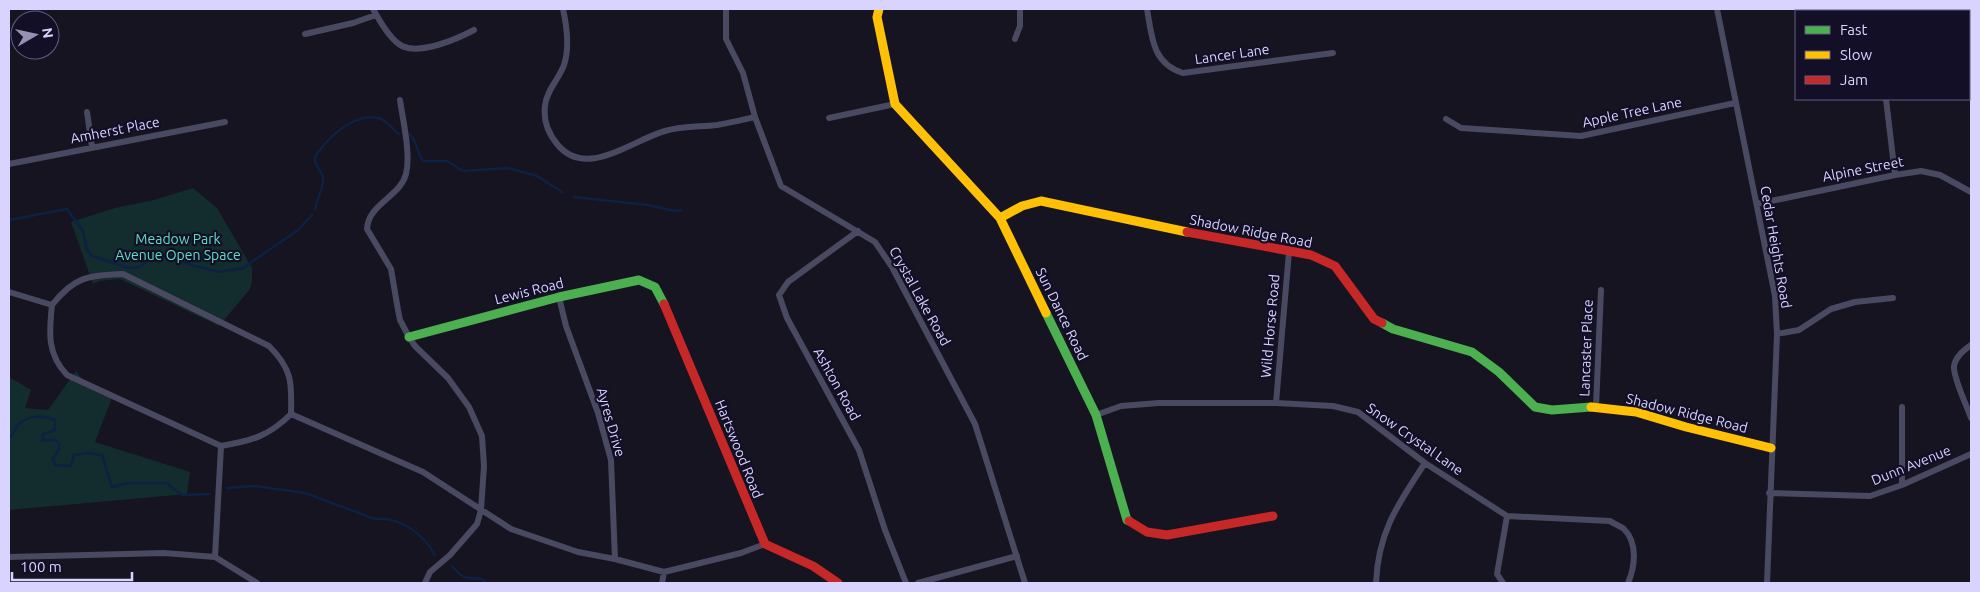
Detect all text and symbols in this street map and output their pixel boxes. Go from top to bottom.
north arrow [10,10,60,60]
legend [1795,10,1970,100]
text: Fast [1840,21,1868,38]
text: N [39,27,57,39]
street label: Lancer Lane [1194,41,1270,67]
text: Slow [1840,46,1873,63]
text: Jam [1840,71,1868,88]
street label: Apple Tree Lane [1581,94,1683,130]
street label: Amherst Place [69,114,161,146]
street label: Alpine Street [1821,153,1905,185]
street label: Cedar Heights Road [1757,184,1795,310]
street label: Shadow Ridge Road [1188,211,1314,251]
park label: Meadow Park Avenue Open Space [115,231,241,263]
street label: Crystal Lake Road [886,244,954,348]
street label: Sun Dance Road [1033,265,1091,363]
street label: Wild Horse Road [1257,273,1283,379]
street label: Lewis Road [493,275,565,307]
street label: Lancaster Place [1576,299,1596,397]
street label: Ashton Road [810,345,864,423]
street label: Ayres Drive [593,386,629,458]
street label: Shadow Ridge Road [1625,390,1749,436]
street label: Hartswood Road [712,397,766,501]
street label: Snow Crystal Lane [1364,400,1466,478]
street label: Dunn Avenue [1869,442,1953,488]
scale bar [12,550,132,582]
text: 100 m [20,558,62,575]

